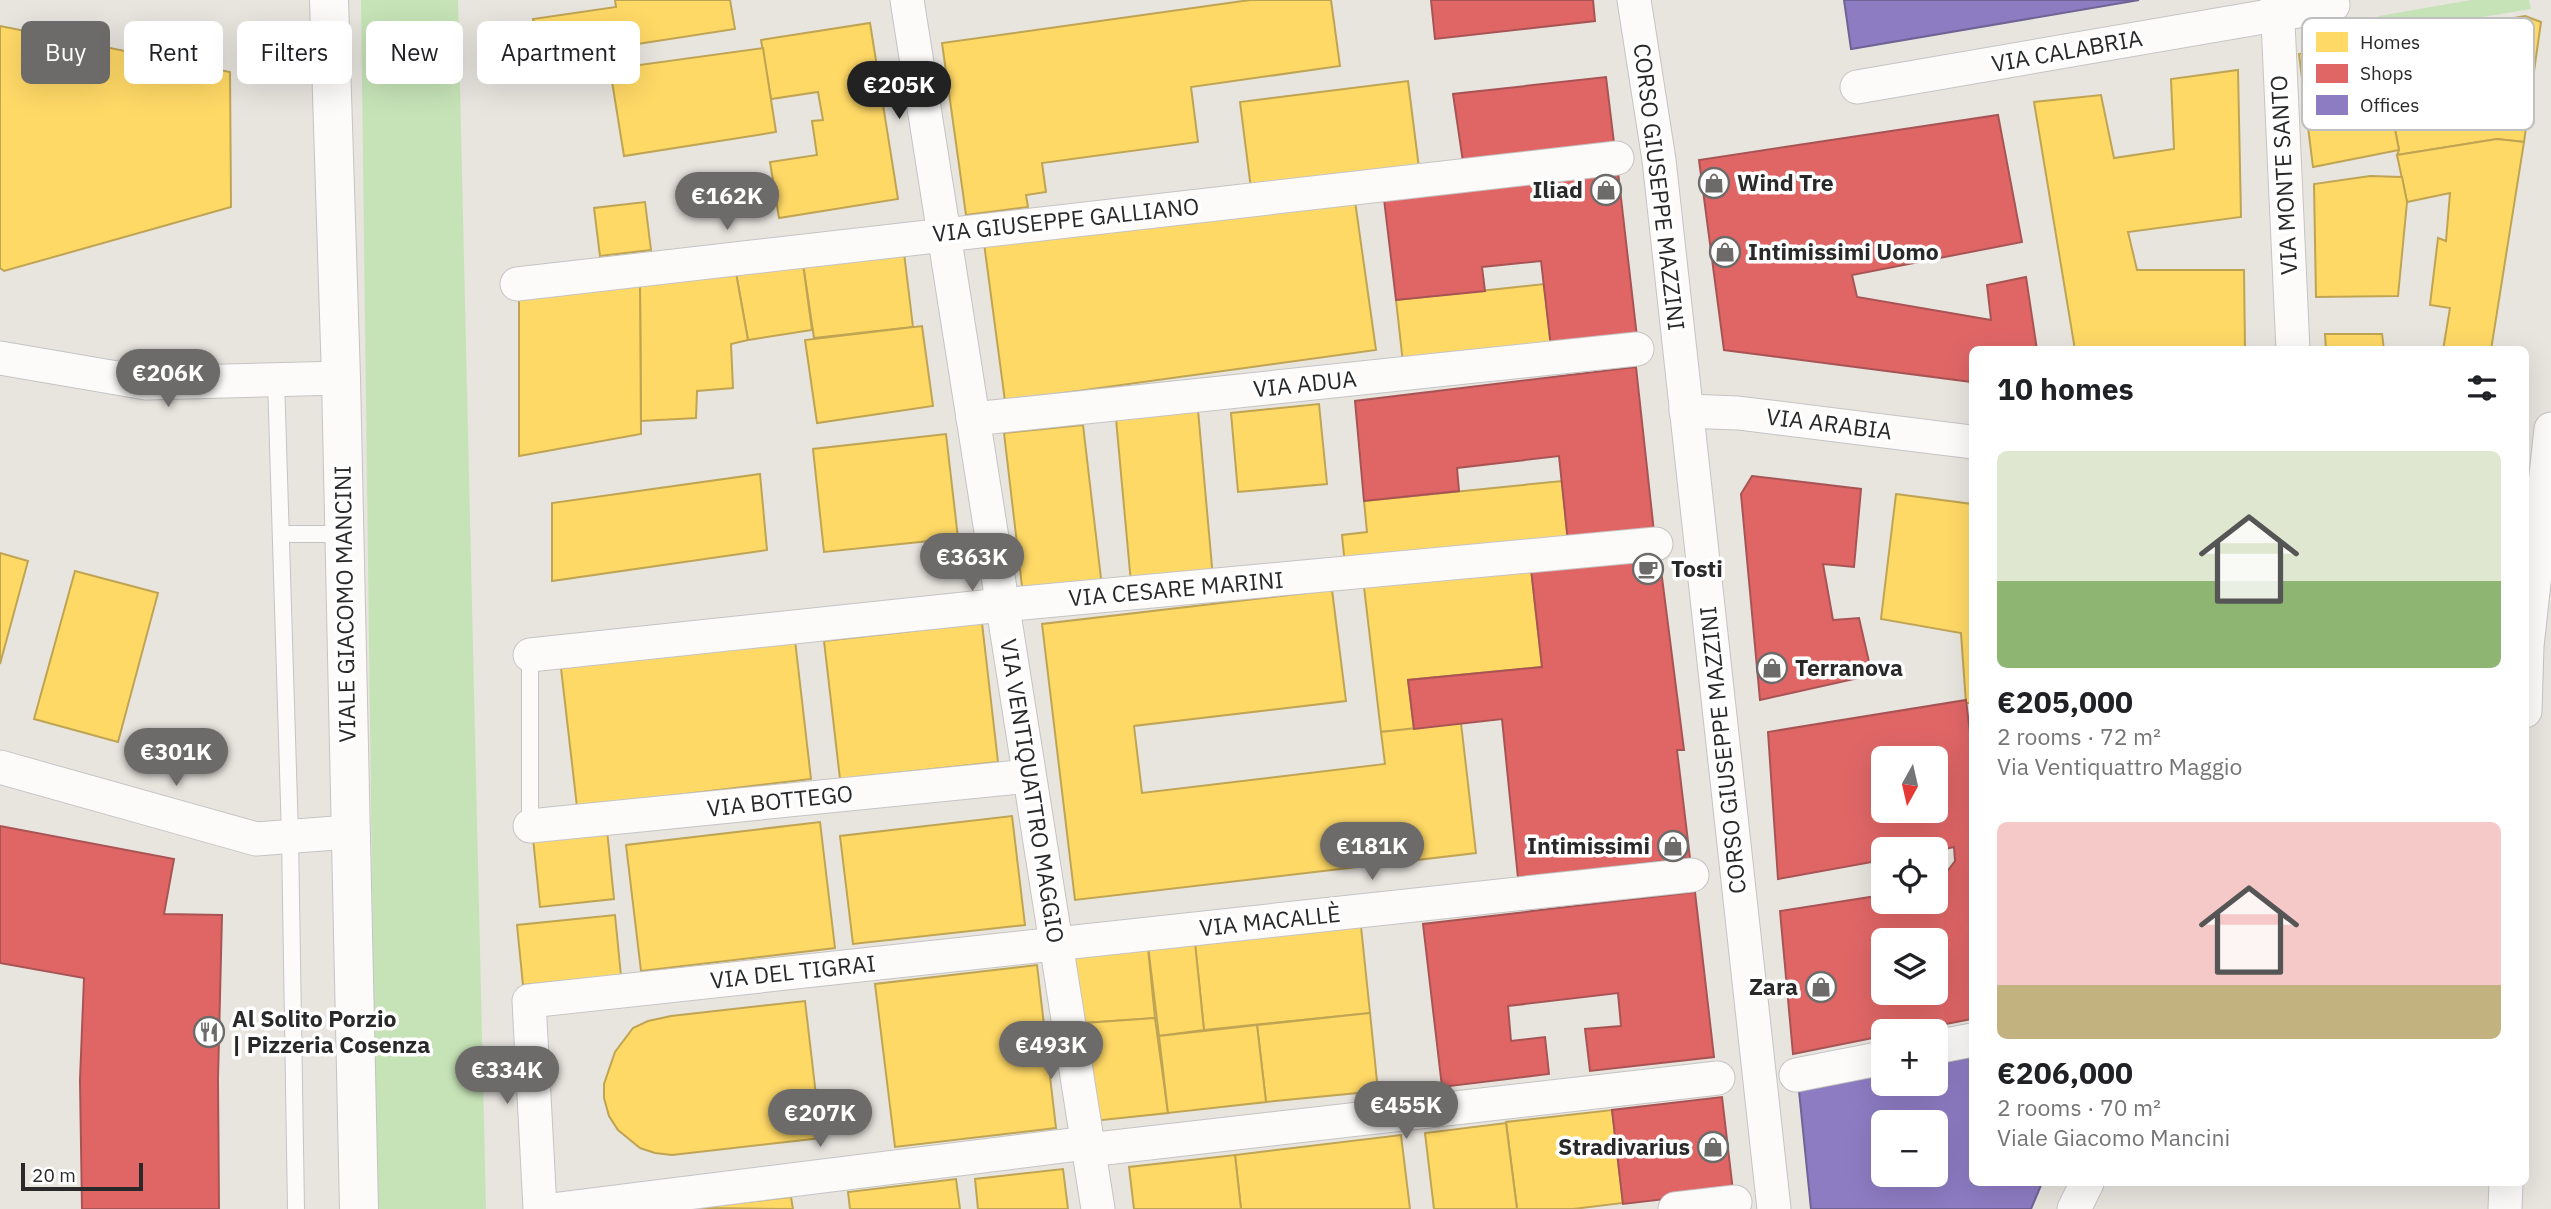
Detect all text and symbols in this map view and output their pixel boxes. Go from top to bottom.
legend [2302,18,2534,130]
chip: Buy [21,21,110,84]
chip: Rent [124,21,223,84]
chip: Filters [237,21,352,84]
chip: New [366,21,463,84]
chip: Apartment [477,21,640,84]
street label: VIA CALABRIA [1989,22,2145,78]
text: Homes [2360,30,2420,54]
street label: CORSO GIUSEPPE MAZZINI [1627,42,1692,332]
pin: €205K [850,61,948,121]
text: Shops [2360,61,2413,85]
text: €205K [863,69,935,99]
street label: VIA MONTE SANTO [2263,74,2303,276]
text: Offices [2360,93,2420,117]
shop icon: Wind Tre [1697,166,1731,200]
place label: Wind Tre [1737,167,1834,197]
pin: €162K [678,173,776,232]
shop icon: Iliad [1589,173,1623,207]
place label: Iliad [1532,174,1583,204]
text: €162K [691,180,763,210]
street label: VIA GIUSEPPE GALLIANO [931,190,1201,248]
shop icon: Intimissimi Uomo [1708,235,1742,269]
place label: Intimissimi Uomo [1748,236,1939,266]
pin: €206K [119,350,217,409]
text: €206K [132,357,204,387]
street label: VIA ADUA [1252,363,1358,403]
text: 10 homes [1997,369,2134,408]
icon: filters [2463,369,2501,407]
street label: VIA ARABIA [1764,400,1894,446]
street label: VIALE GIACOMO MANCINI [327,465,361,743]
icon: home [2186,496,2312,622]
pin: €363K [923,534,1021,593]
text: €363K [936,541,1008,571]
cafe icon: Tosti [1631,552,1665,586]
place label: Tosti [1671,553,1723,583]
street label: VIA CESARE MARINI [1067,564,1285,612]
street label: CORSO GIUSEPPE MAZZINI [1692,605,1752,895]
street label: VIA VENTIQUATTRO MAGGIO [994,637,1072,945]
shop icon: Terranova [1755,651,1789,685]
place label: Terranova [1795,652,1903,682]
text: €205,000 [1997,682,2133,721]
text: 2 rooms · 72 m² [1997,721,2161,751]
pin: €301K [127,728,225,788]
text: €301K [140,736,212,766]
north arrow [1871,746,1948,822]
map controls [1871,746,1948,1187]
text: Via Ventiquattro Maggio [1997,751,2242,781]
street label: VIA BOTTEGO [705,777,854,823]
pin: €181K [1323,822,1421,882]
shop icon: Intimissimi [1656,829,1690,863]
text: €181K [1336,830,1408,860]
place label: Intimissimi [1527,830,1650,860]
button: locate [1871,837,1948,914]
icon: home [2186,867,2312,993]
street label: VIA MACALLÈ [1198,898,1342,942]
button: layers [1871,928,1948,1005]
street label: VIA DEL TIGRAI [709,947,877,995]
shop icon: Zara [1804,970,1838,1004]
place label: Zara [1749,971,1798,1001]
place label: Al Solito Porzio | Pizzeria Cosenza [232,1003,430,1059]
restaurant icon: Al Solito Porzio | Pizzeria Cosenza [192,1015,226,1049]
button: + [1871,1019,1948,1096]
pin: €493K [1002,1021,1100,1081]
text: €493K [1015,1029,1087,1059]
pin: €334K [458,1046,556,1106]
text: €206,000 [1997,1053,2133,1092]
text: €334K [471,1054,543,1084]
pin: €455K [1357,1082,1455,1141]
text: €455K [1370,1089,1442,1119]
pin: €207K [771,1090,869,1149]
text: 2 rooms · 70 m² [1997,1092,2161,1122]
text: €207K [784,1097,856,1127]
button: − [1871,1110,1948,1187]
text: Viale Giacomo Mancini [1997,1122,2230,1152]
shop icon: Stradivarius [1696,1130,1730,1164]
place label: Stradivarius [1558,1131,1690,1161]
scale bar [21,1160,144,1192]
text: 20 m [32,1163,76,1187]

